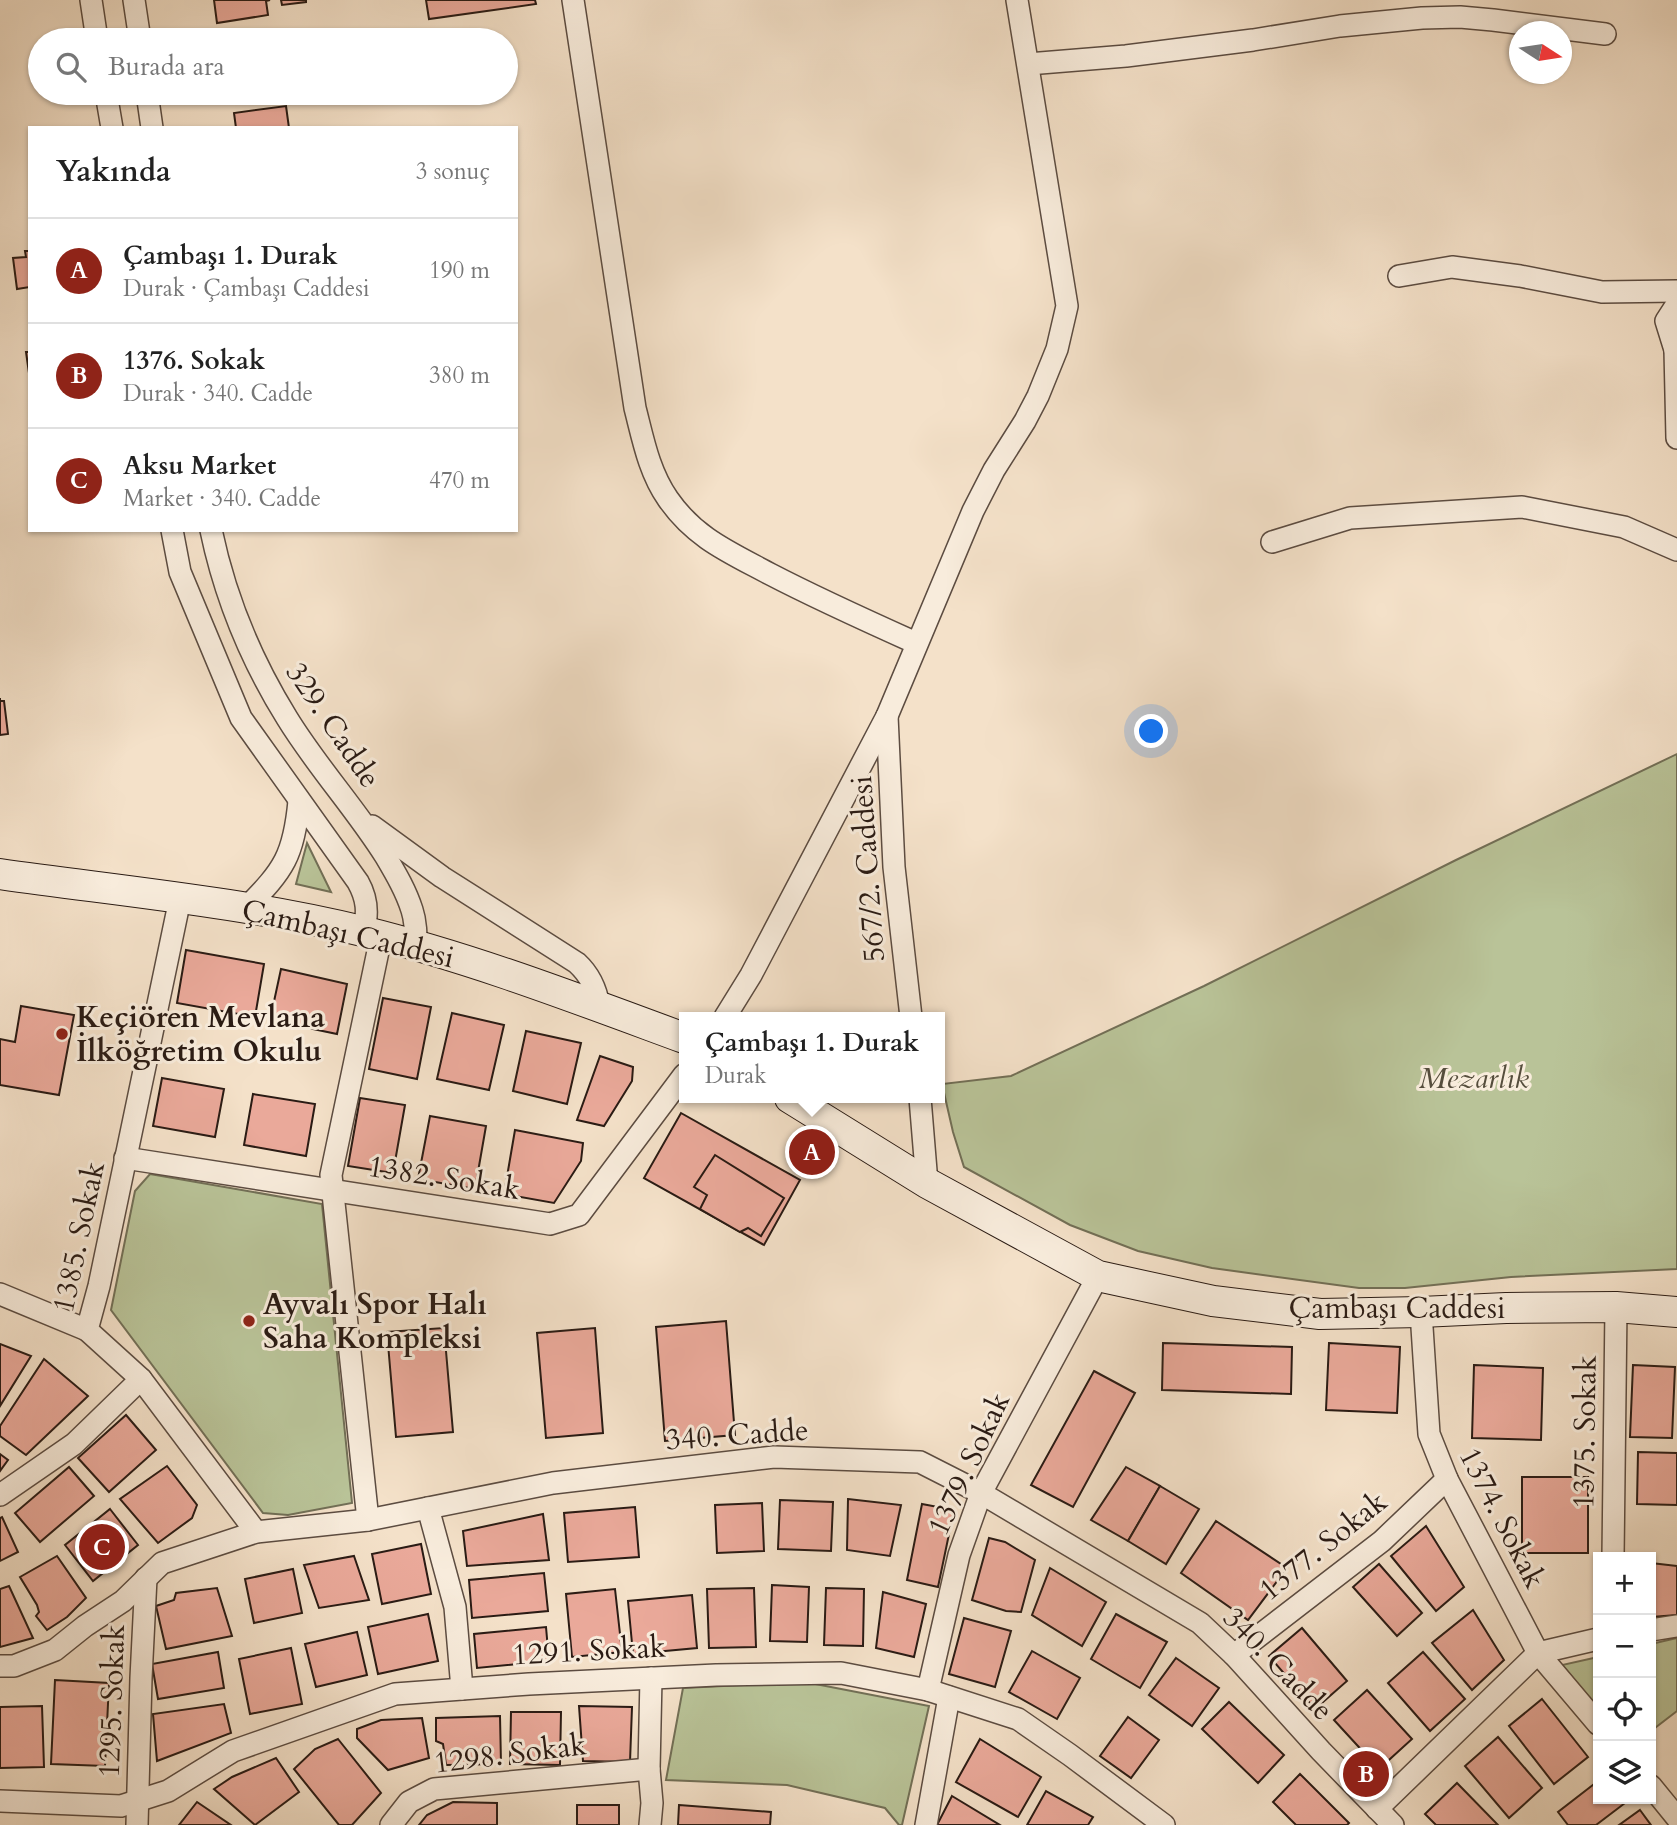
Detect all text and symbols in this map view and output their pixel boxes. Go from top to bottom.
north arrow [1509,21,1572,84]
search box [28,28,518,105]
icon: search [52,48,90,86]
text: Burada ara [108,49,225,84]
text: Yakında [56,151,171,192]
text: 3 sonuç [416,156,490,187]
text: Çambaşı 1. Durak [123,238,338,273]
text: A [70,255,88,286]
text: 190 m [429,255,490,286]
text: Durak · Çambaşı Caddesi [123,273,369,304]
text: 1376. Sokak [123,343,265,378]
text: B [71,360,87,391]
text: 380 m [429,360,490,391]
text: Durak · 340. Cadde [123,378,313,409]
text: Aksu Market [123,448,276,483]
text: C [70,465,88,496]
text: 470 m [429,465,490,496]
text: Market · 340. Cadde [123,483,321,514]
street label: 329. Cadde [276,654,390,796]
your location [1134,714,1168,748]
street label: 567/2. Caddesi [841,774,895,964]
street label: Çambaşı Caddesi [238,890,458,978]
place label: Keçiören Mevlana İlköğretim Okulu [76,997,325,1072]
popup [679,1012,945,1103]
text: Çambaşı 1. Durak [705,1025,919,1060]
marker: Keçiören Mevlana İlköğretim Okulu [54,1026,70,1042]
park label: Mezarlık [1419,1058,1529,1099]
text: Durak [705,1060,767,1091]
pin: A [789,1126,835,1178]
street label: 1382. Sokak [365,1146,523,1210]
street label: 1385. Sokak [43,1158,115,1316]
place label: Ayvalı Spor Halı Saha Kompleksi [263,1284,487,1359]
street label: Çambaşı Caddesi [1289,1288,1505,1329]
marker: Ayvalı Spor Halı Saha Kompleksi [241,1313,257,1329]
street label: 1375. Sokak [1563,1355,1607,1509]
street label: 1379. Sokak [918,1386,1020,1542]
street label: 340. Cadde [664,1410,810,1460]
street label: 1374. Sokak [1449,1440,1555,1596]
street label: 1377. Sokak [1250,1482,1396,1610]
pin: C [79,1521,125,1573]
map controls [1593,1552,1656,1804]
button: + [1593,1552,1656,1615]
street label: 340. Cadde [1214,1598,1342,1730]
button: − [1593,1615,1656,1678]
street label: 1295. Sokak [89,1624,135,1778]
street label: 1291. Sokak [511,1627,667,1675]
button: locate [1593,1678,1656,1741]
street label: 1298. Sokak [431,1724,589,1784]
button: layers [1593,1741,1656,1804]
pin: B [1343,1748,1389,1800]

